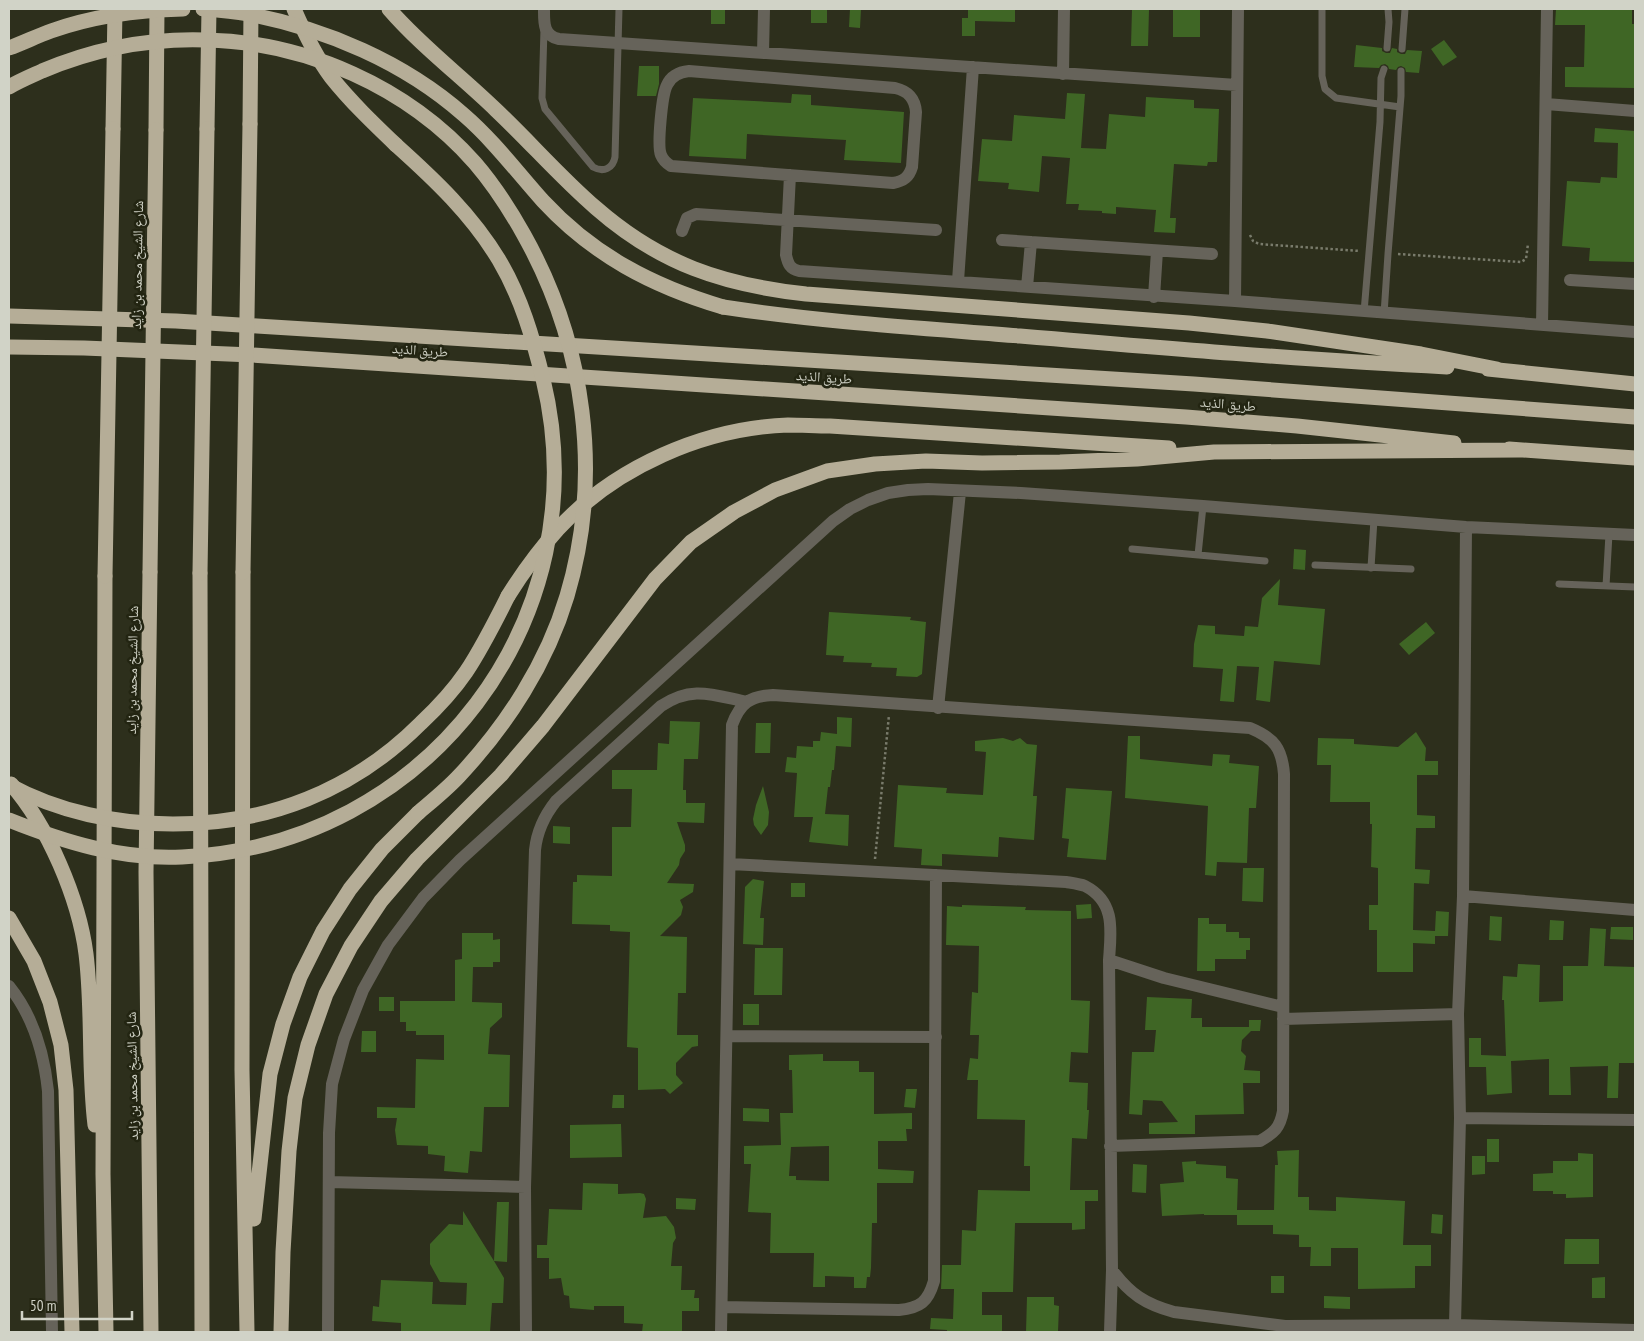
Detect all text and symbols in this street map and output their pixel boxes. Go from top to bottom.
street label: شارع الشيخ محمد بن زايد [127,200,148,330]
street label: طريق الذيد [391,339,449,362]
street label: طريق الذيد [795,366,853,389]
street label: طريق الذيد [1199,393,1257,416]
street label: شارع الشيخ محمد بن زايد [122,605,143,735]
street label: شارع الشيخ محمد بن زايد [122,1011,143,1141]
scale bar [22,1288,132,1320]
text: 50 m [30,1296,56,1315]

